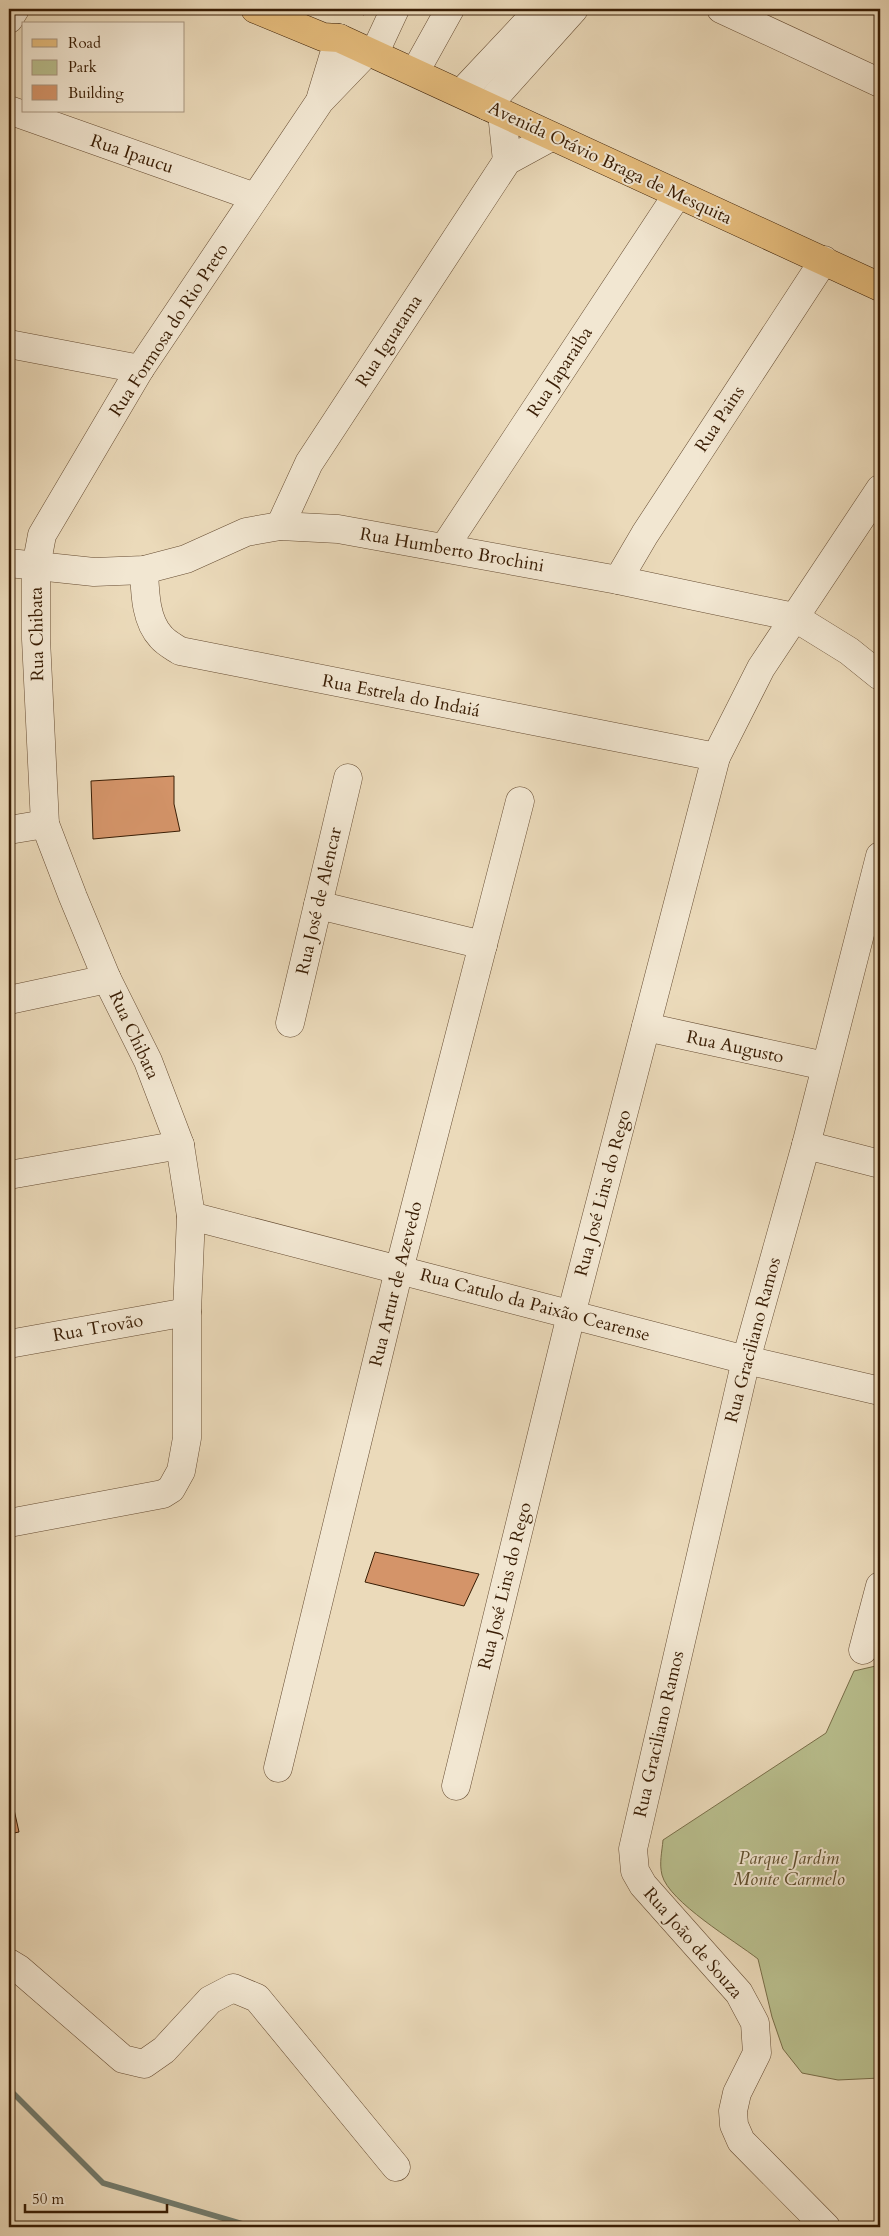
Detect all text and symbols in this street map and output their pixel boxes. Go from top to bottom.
legend [22,22,185,112]
text: Road [68,33,101,53]
text: Park [68,57,97,77]
text: Building [68,83,124,103]
street label: Avenida Otávio Braga de Mesquita [484,95,736,231]
street label: Rua Ipaucu [87,128,177,180]
street label: Rua Formosa do Rio Preto [103,238,235,422]
street label: Rua Iguatama [350,290,428,392]
street label: Rua Japaraiba [521,322,599,422]
street label: Rua Pains [689,381,751,457]
street label: Rua Humberto Brochini [358,521,546,579]
street label: Rua Chibata [24,586,50,682]
street label: Rua Estrela do Indaiá [320,668,482,724]
street label: Rua José de Alencar [290,824,348,977]
street label: Rua Chibata [103,987,165,1083]
street label: Rua Augusto [684,1024,786,1070]
street label: Rua José Lins do Rego [569,1107,637,1279]
street label: Rua Artur de Azevedo [363,1198,429,1369]
street label: Rua Graciliano Ramos [719,1255,787,1425]
street label: Rua Catulo da Paixão Cearense [417,1262,653,1348]
street label: Rua Trovão [51,1308,145,1348]
street label: Rua José Lins do Rego [472,1500,538,1672]
street label: Rua Graciliano Ramos [628,1648,690,1820]
park label: Parque Jardim Monte Carmelo [733,1846,845,1892]
street label: Rua João de Souza [638,1882,749,2004]
scale bar [25,2181,168,2213]
text: 50 m [32,2189,64,2209]

